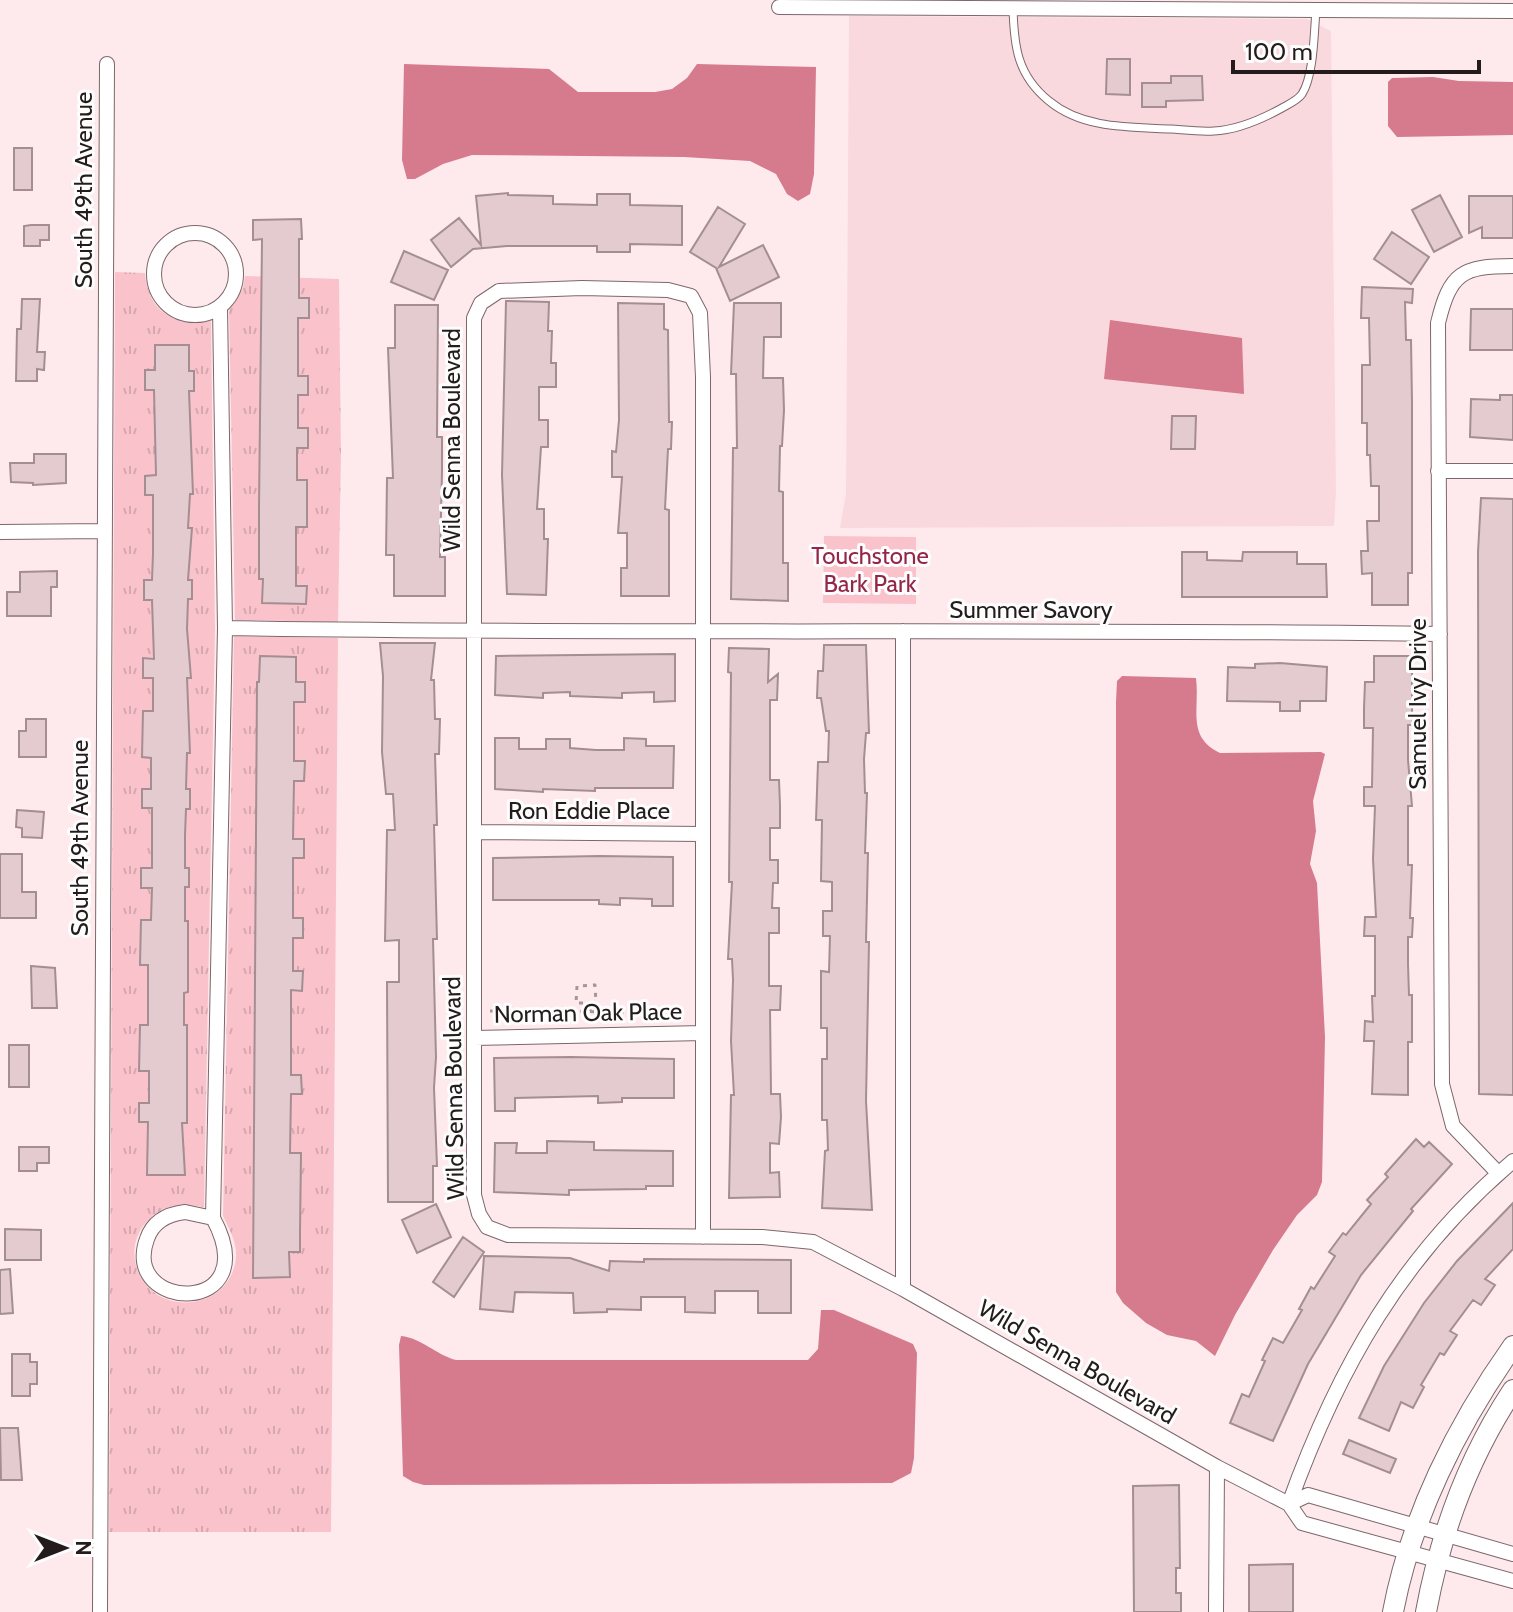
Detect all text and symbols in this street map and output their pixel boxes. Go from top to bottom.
scale bar [1233,24,1479,74]
text: 100 m [1245,37,1313,66]
street label: South 49th Avenue [69,92,98,288]
street label: Wild Senna Boulevard [437,328,466,552]
park label: Touchstone Bark Park [811,541,929,598]
street label: Summer Savory [949,595,1113,624]
street label: Samuel Ivy Drive [1403,618,1432,790]
street label: South 49th Avenue [65,740,94,936]
street label: Ron Eddie Place [508,796,670,825]
street label: Wild Senna Boulevard [437,976,470,1200]
street label: Norman Oak Place [494,996,682,1029]
street label: Wild Senna Boulevard [973,1293,1181,1430]
north arrow [24,1508,104,1588]
text: N [70,1540,97,1556]

